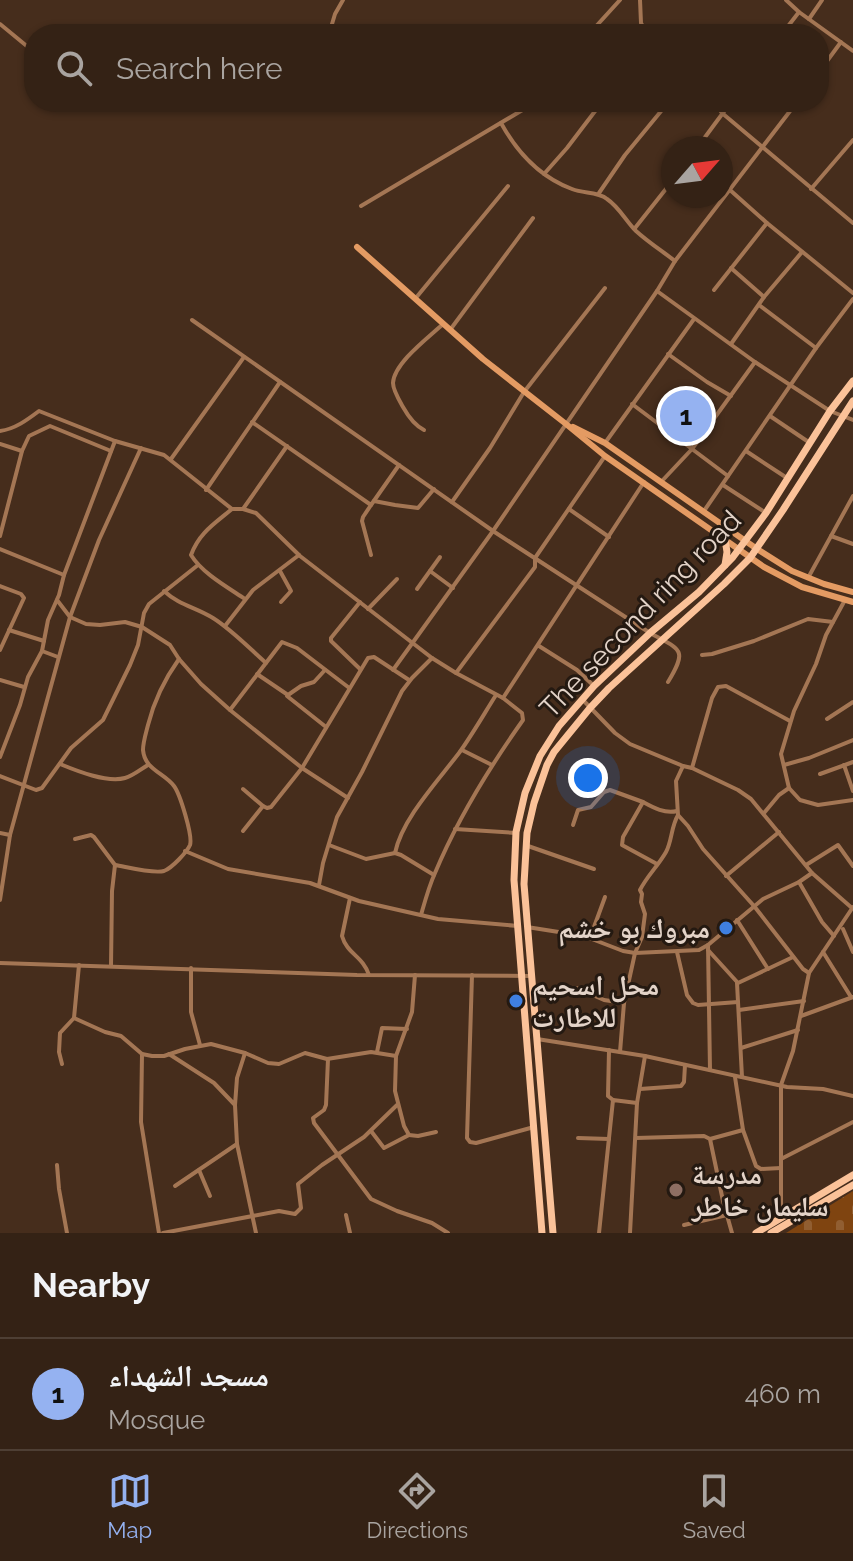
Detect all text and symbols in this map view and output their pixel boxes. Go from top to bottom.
search box [24,24,829,112]
icon: search [52,46,96,90]
text: Search here [116,51,283,86]
north arrow [661,136,733,208]
pin: 1 [660,386,712,446]
street label: The second ring road [533,504,748,725]
your location [568,758,608,798]
place label: مبروك بو خشم [558,912,710,947]
marker: مبروك بو خشم [717,919,735,937]
place label: محل اسحيم للاطارت [532,969,659,1034]
marker: محل اسحيم للاطارت [507,992,525,1010]
place label: مدرسة سليمان خاطر [691,1158,829,1223]
marker: مدرسة سليمان خاطر [667,1181,685,1199]
text: Nearby [32,1265,150,1305]
text: مسجد الشهداء [108,1358,269,1393]
text: 1 [52,1379,64,1409]
text: 460 m [745,1379,821,1409]
text: Mosque [108,1405,205,1435]
tab: Map [107,1469,152,1543]
tab: Directions [367,1469,468,1543]
tab: Saved [683,1469,746,1543]

